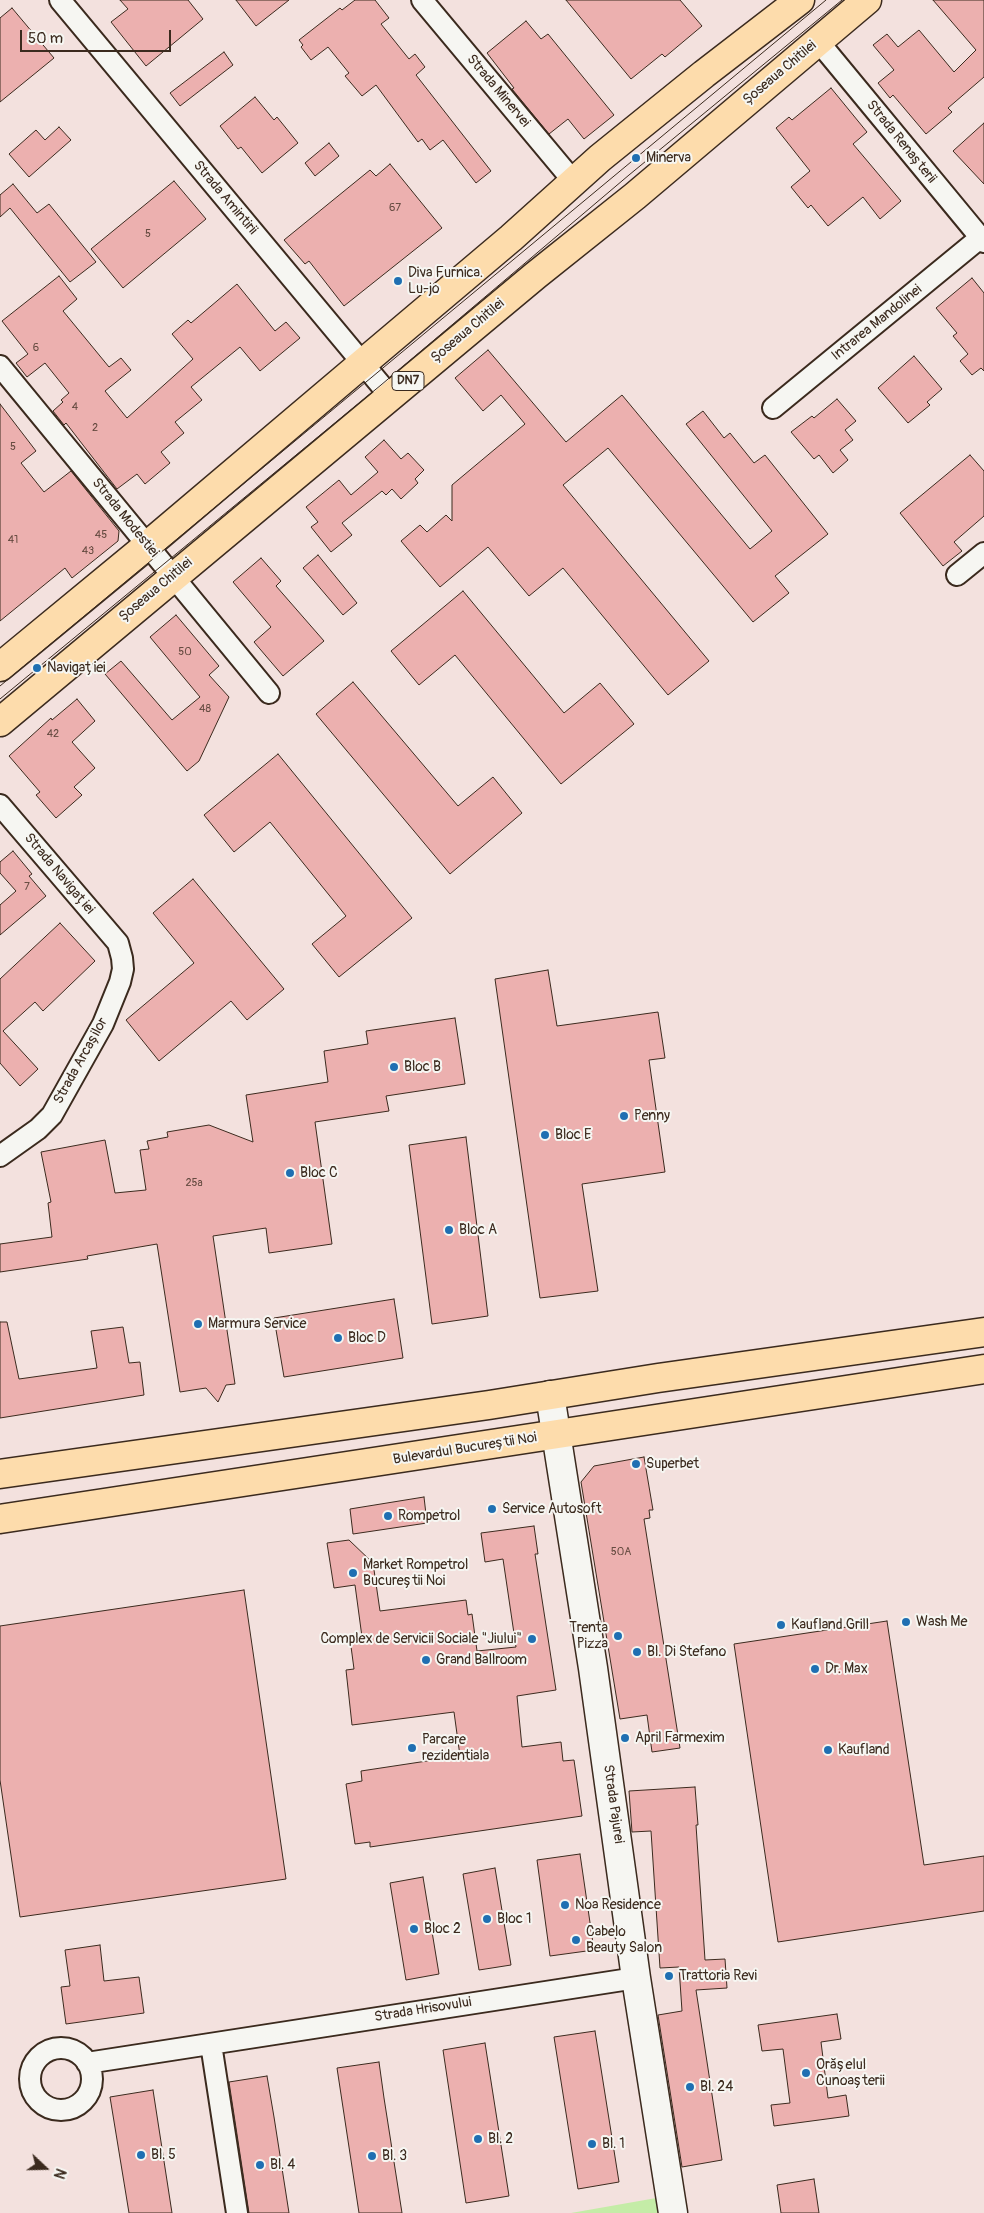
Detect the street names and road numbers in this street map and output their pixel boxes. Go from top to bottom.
street label: Șoseaua Chitilei [740,37,820,109]
street label: Strada Minervei [463,51,533,131]
street label: Strada Renașterii [862,97,940,187]
street label: Strada Amintirii [189,158,261,238]
street label: Intrarea Mandolinei [828,281,926,365]
street label: Șoseaua Chitilei [428,295,508,367]
road number: DN7 [392,372,424,391]
street label: Strada Modestiei [88,475,162,561]
street label: Șoseaua Chitilei [116,554,196,626]
street label: Strada Navigației [20,830,98,918]
street label: Strada Arcașilor [50,1015,112,1107]
street label: Bulevardul Bucureștii Noi [392,1429,538,1469]
street label: Strada Pajurei [599,1763,627,1845]
street label: Strada Hrisovului [373,1994,473,2026]

